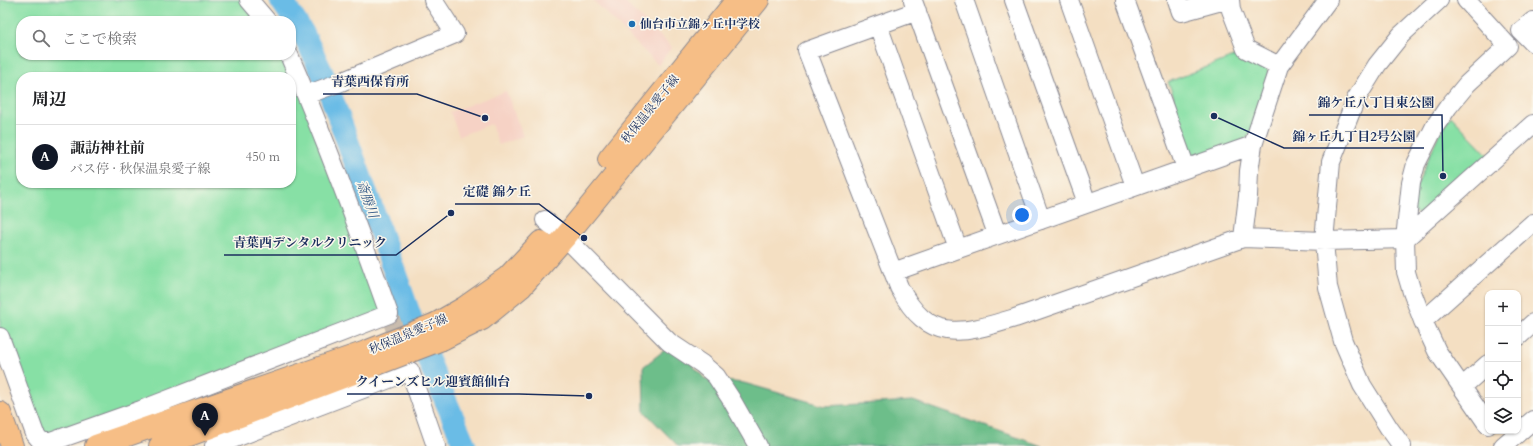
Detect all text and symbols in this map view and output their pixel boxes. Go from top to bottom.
search box [16,16,296,60]
place label: 仙台市立錦ヶ丘中学校 [640,16,760,32]
marker: 仙台市立錦ヶ丘中学校 [627,19,637,29]
icon: search [30,27,52,49]
text: ここで検索 [62,29,137,49]
callout: 青葉西保育所 [323,69,417,94]
street label: 秋保温泉愛子線 [617,71,683,147]
text: 青葉西保育所 [331,73,409,91]
text: 周辺 [32,88,66,111]
callout: 錦ケ丘八丁目東公園 [1309,90,1442,115]
text: 錦ケ丘八丁目東公園 [1317,94,1435,112]
callout: 錦ヶ丘九丁目2号公園 [1284,123,1424,148]
text: 錦ヶ丘九丁目2号公園 [1292,128,1416,146]
text: 諏訪神社前 [70,138,145,158]
text: A [40,148,50,166]
text: 450 m [246,148,280,166]
text: バス停 · 秋保温泉愛子線 [70,160,210,178]
water label: 斎勝川 [352,178,383,223]
callout: 定礎 錦ケ丘 [455,179,539,204]
text: 定礎 錦ケ丘 [463,183,531,201]
your location [1012,205,1032,225]
callout: 青葉西デンタルクリニック [224,230,396,255]
text: 青葉西デンタルクリニック [233,234,387,252]
map controls [1485,290,1521,434]
button: + [1485,290,1521,326]
street label: 秋保温泉愛子線 [366,310,450,358]
button: − [1485,326,1521,362]
button: locate [1485,362,1521,398]
callout: クイーンズヒル迎賓館仙台 [347,369,519,394]
text: クイーンズヒル迎賓館仙台 [356,373,510,391]
button: layers [1485,398,1521,434]
pin: A [192,403,218,436]

